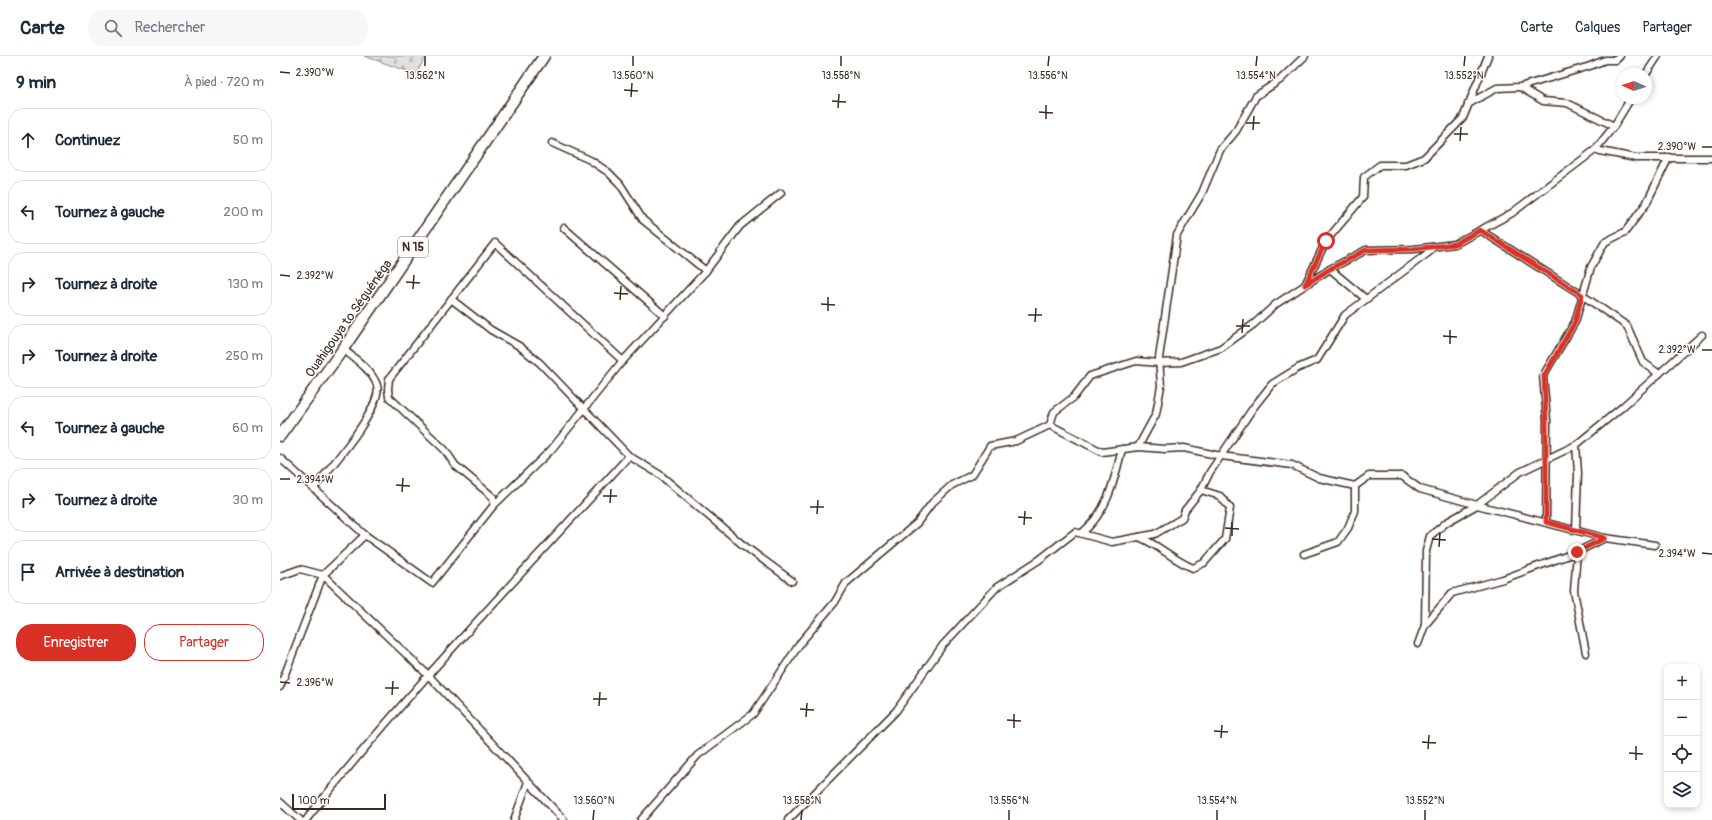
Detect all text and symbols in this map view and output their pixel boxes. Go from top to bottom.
search box [88,10,368,46]
text: Carte [20,16,64,40]
icon: search [102,17,124,39]
text: Rechercher [134,18,205,37]
text: Carte [1520,19,1553,36]
text: Calques [1575,19,1620,36]
text: Partager [1642,19,1692,36]
text: 2.390°W [296,67,335,79]
north arrow [1616,68,1652,104]
text: 13.562°N [405,70,445,82]
text: 13.560°N [613,70,654,82]
text: 13.558°N [822,70,861,82]
text: 13.556°N [1028,70,1068,82]
text: 13.554°N [1236,70,1276,82]
text: 13.552°N [1444,70,1484,82]
text: 9 min [16,72,56,93]
text: À pied · 720 m [184,74,264,90]
icon: ahead [17,129,39,151]
text: Continuez [55,131,120,150]
text: 50 m [233,132,263,148]
text: 2.390°W [1658,141,1697,153]
icon: left [17,201,39,223]
text: Tournez à gauche [55,203,165,222]
text: 200 m [224,204,263,220]
route start [1317,232,1335,250]
road number: N 15 [398,237,428,257]
street label: Ouahigouya to Séguénéga [302,257,396,381]
text: 2.392°W [296,270,334,282]
icon: right [17,273,39,295]
text: Tournez à droite [55,275,157,294]
text: 130 m [227,276,263,292]
text: 2.392°W [1658,344,1696,356]
icon: right [17,345,39,367]
text: Tournez à droite [55,347,157,366]
text: 250 m [225,348,263,364]
icon: left [17,417,39,439]
text: Tournez à gauche [55,419,165,438]
text: 60 m [232,420,263,436]
text: 2.394°W [296,474,334,486]
icon: right [17,489,39,511]
text: Tournez à droite [55,491,157,510]
text: 30 m [233,492,263,508]
route end [1568,543,1586,561]
text: 2.394°W [1658,548,1696,560]
icon: arrive [17,561,39,583]
text: Arrivée à destination [55,563,184,582]
button: Enregistrer [16,624,136,661]
button: Partager [144,624,264,661]
map controls [1664,664,1700,808]
button: + [1664,664,1700,700]
text: 2.396°W [296,677,334,689]
button: − [1664,700,1700,736]
button: locate [1664,736,1700,772]
button: layers [1664,772,1700,808]
scale bar [292,792,386,811]
text: 100 m [298,794,329,807]
text: 13.560°N [574,795,615,807]
text: 13.558°N [783,795,822,807]
text: 13.556°N [989,795,1029,807]
text: 13.554°N [1197,795,1237,807]
text: 13.552°N [1405,795,1445,807]

